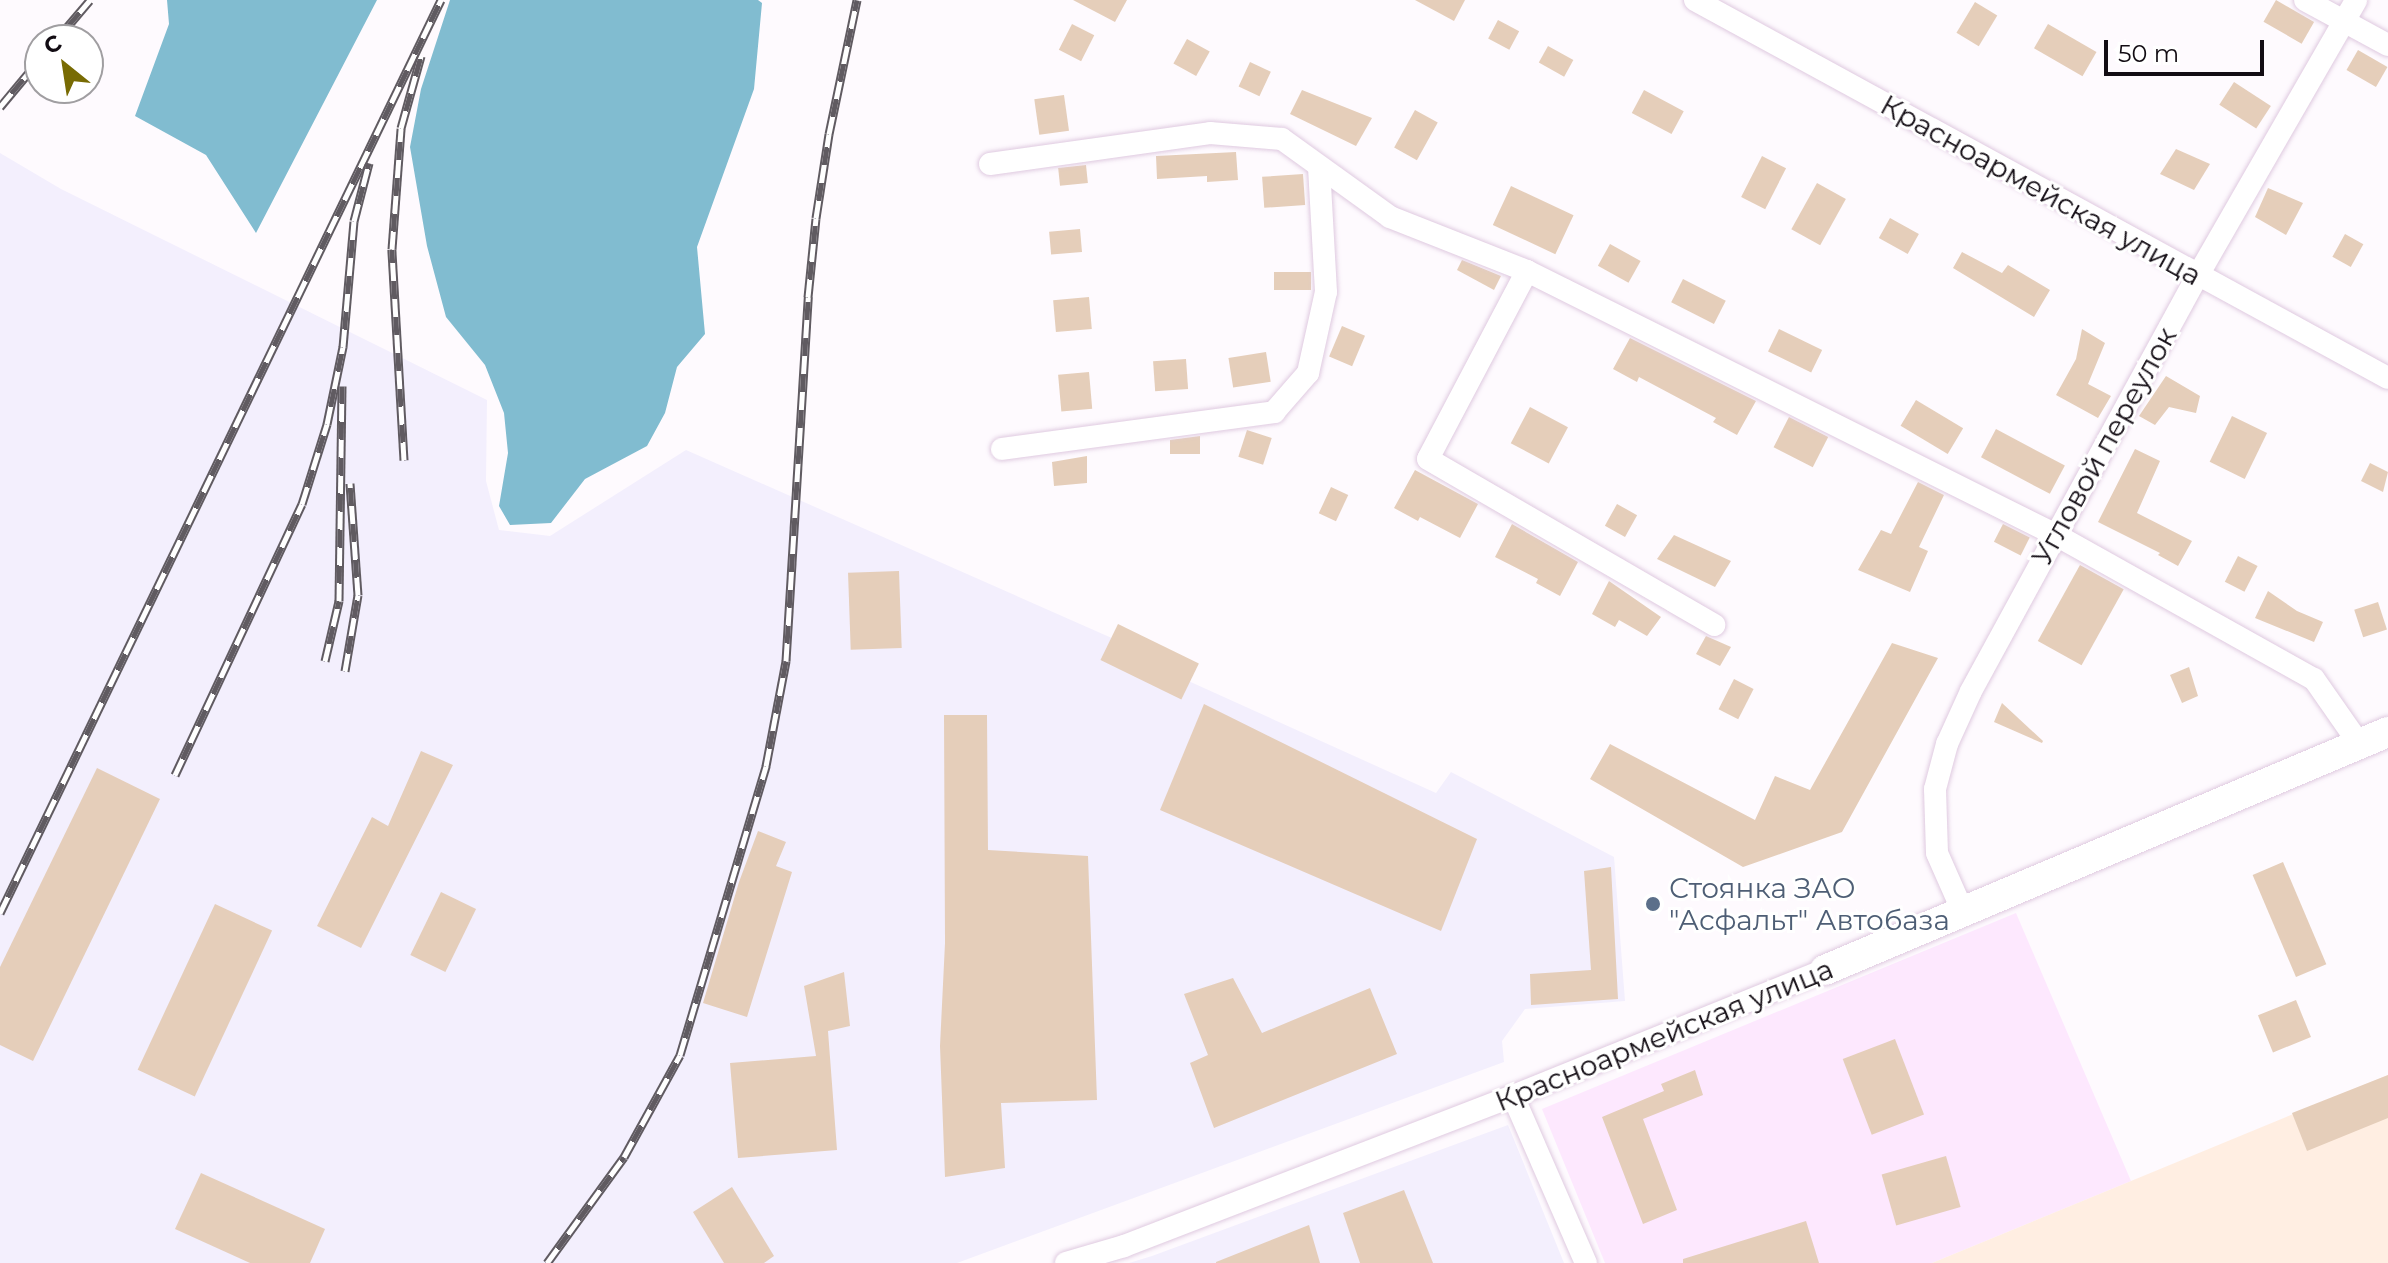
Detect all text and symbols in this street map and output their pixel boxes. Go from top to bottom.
north arrow [24,24,104,104]
scale bar [2108,24,2268,74]
text: С [39,29,66,60]
text: 50 m [2118,39,2179,68]
street label: Красноармейская улица [1875,88,2207,292]
street label: Угловой переулок [2025,321,2183,571]
place label: Стоянка ЗАО "Асфальт" Автобаза [1669,871,1950,937]
marker: Стоянка ЗАО "Асфальт" Автобаза [1644,895,1662,913]
street label: Красноармейская улица [1490,952,1838,1118]

